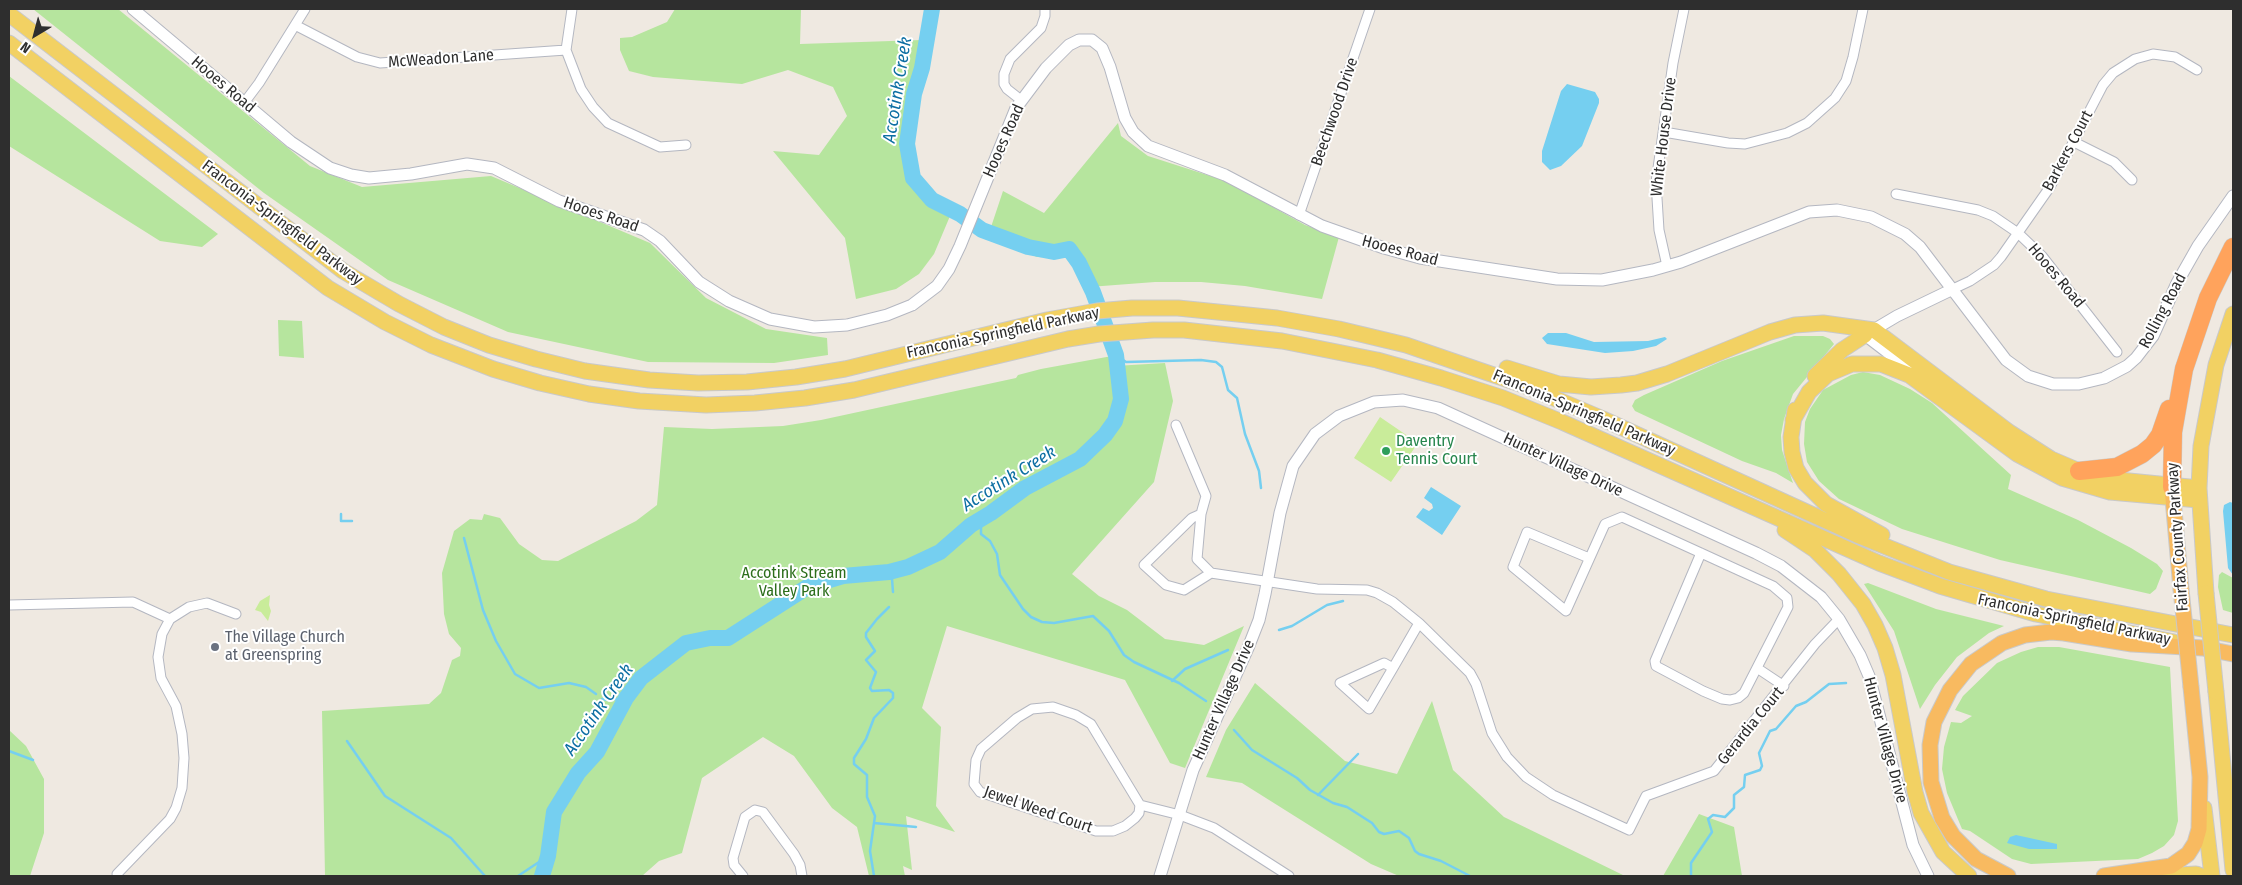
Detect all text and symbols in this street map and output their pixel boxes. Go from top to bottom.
north arrow [10,10,60,60]
water label: Accotink Creek [879,36,917,144]
text: N [17,38,34,57]
street label: McWeadon Lane [387,46,495,72]
street label: Hooes Road [187,53,259,117]
street label: Beechwood Drive [1307,55,1363,169]
street label: White House Drive [1647,76,1681,198]
street label: Hooes Road [979,101,1029,181]
street label: Barkers Court [2039,107,2097,195]
street label: Franconia-Springfield Parkway [198,156,366,290]
street label: Hooes Road [561,193,641,237]
street label: Hooes Road [1360,232,1440,270]
street label: Hooes Road [2024,240,2088,312]
street label: Rolling Road [2135,270,2191,352]
street label: Franconia-Springfield Parkway [905,303,1101,363]
street label: Franconia-Springfield Parkway [1490,366,1678,460]
street label: Hunter Village Drive [1500,429,1626,501]
place label: Daventry Tennis Court [1396,432,1477,470]
water label: Accotink Creek [958,442,1060,516]
marker: Daventry Tennis Court [1380,445,1392,457]
street label: Fairfax County Parkway [2163,462,2193,612]
park label: Accotink Stream Valley Park [741,564,847,602]
street label: Franconia-Springfield Parkway [1976,590,2172,650]
place label: The Village Church at Greenspring [225,628,345,666]
street label: Hunter Village Drive [1189,637,1259,763]
marker: The Village Church at Greenspring [209,641,221,653]
water label: Accotink Creek [560,660,638,760]
street label: Hunter Village Drive [1859,675,1911,805]
street label: Gerardia Court [1714,683,1788,769]
street label: Jewel Weed Court [981,782,1095,838]

